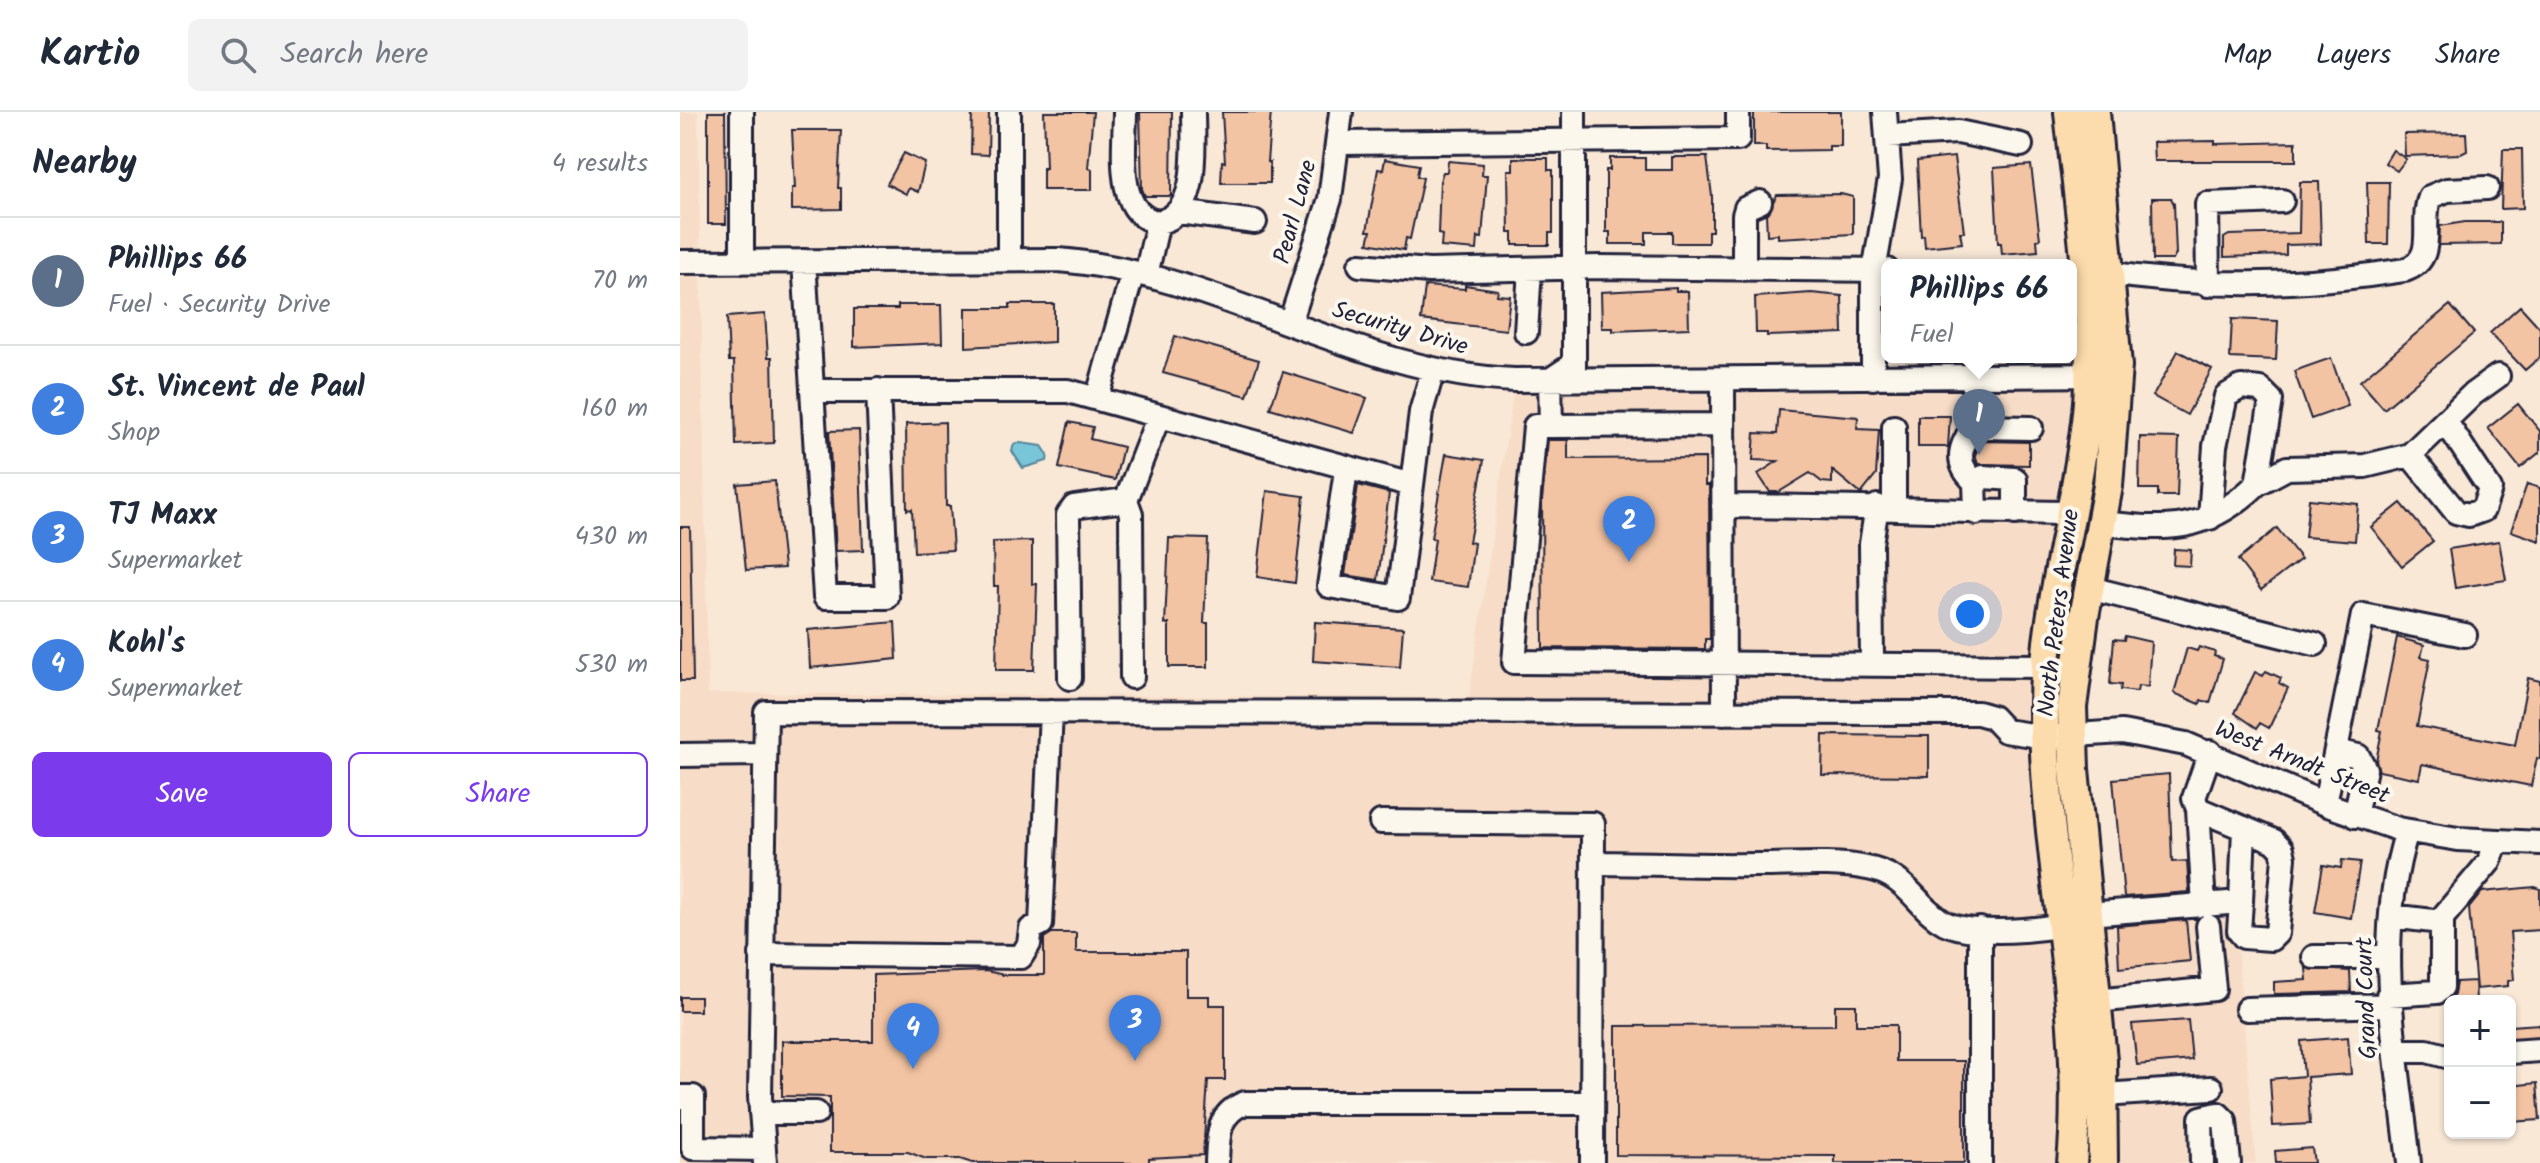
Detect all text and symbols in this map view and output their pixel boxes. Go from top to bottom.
search box [188,19,748,91]
text: Kartio [40,25,140,85]
text: Search here [280,31,428,79]
icon: search [216,33,260,77]
text: Map [2223,33,2272,78]
text: Layers [2316,33,2391,78]
text: Share [2435,33,2500,78]
text: Nearby [32,137,137,191]
text: 4 results [552,143,648,185]
street label: Pearl Lane [1263,155,1329,268]
text: Phillips 66 [108,236,247,284]
popup [1881,259,2077,363]
text: 1 [54,260,62,302]
text: 70 m [592,260,648,302]
text: Phillips 66 [1909,266,2049,314]
text: Fuel · Security Drive [108,284,330,326]
street label: Security Drive [1328,291,1473,367]
text: Fuel [1909,314,1954,356]
text: St. Vincent de Paul [108,364,365,412]
text: 2 [50,388,66,430]
text: 160 m [581,388,648,430]
pin: 1 [1953,389,2005,455]
text: Shop [108,412,160,454]
text: TJ Maxx [108,492,217,540]
pin: 2 [1603,496,1655,562]
street label: North Peters Avenue [2027,507,2091,719]
text: 3 [51,516,65,558]
text: 430 m [575,516,648,558]
text: Supermarket [108,540,243,582]
your location [1950,594,1990,634]
text: Kohl's [108,620,185,668]
text: 4 [51,644,65,686]
text: 530 m [575,644,648,686]
text: Supermarket [108,668,243,710]
street label: West Arndt Street [2209,710,2396,816]
button: Save [32,752,332,837]
button: Share [348,752,648,837]
street label: Grand Court [2345,936,2389,1060]
pin: 3 [1109,995,1161,1061]
map controls [2444,995,2516,1139]
button: + [2444,995,2516,1067]
pin: 4 [887,1003,939,1069]
button: − [2444,1067,2516,1139]

